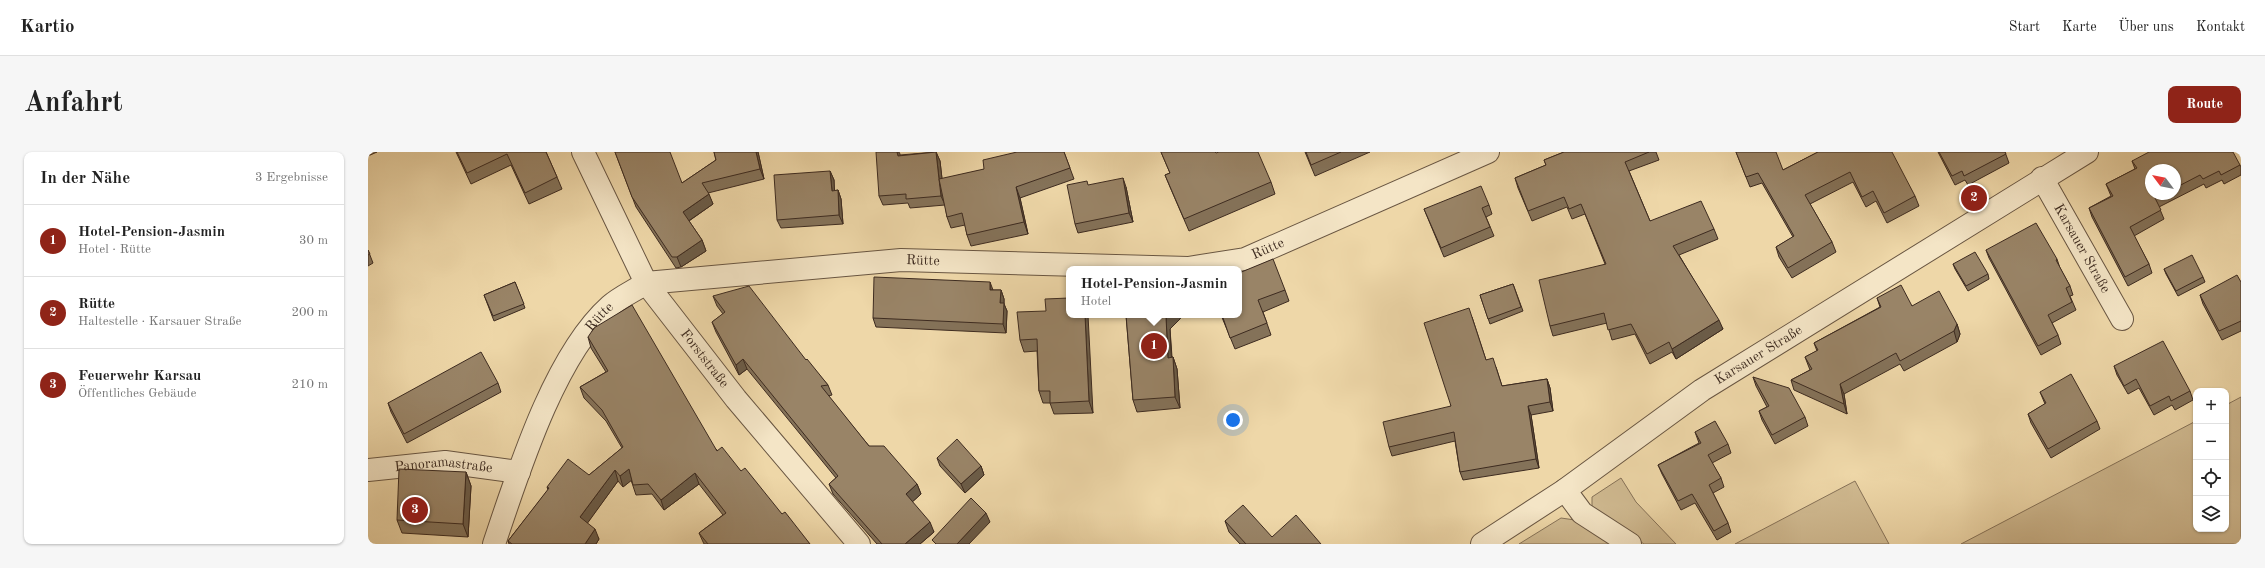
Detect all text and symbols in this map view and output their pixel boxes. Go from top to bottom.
text: Kartio [20,18,75,37]
text: Start [2009,20,2040,34]
text: Karte [2062,20,2097,34]
text: Über uns [2119,20,2174,34]
text: Kontakt [2196,20,2245,34]
button: Route [2168,86,2241,123]
text: Anfahrt [24,90,123,118]
north arrow [2145,164,2181,200]
text: In der Nähe [40,170,130,187]
text: 3 Ergebnisse [255,171,328,184]
pin: 2 [1961,183,1987,213]
street label: Karsauer Straße [2051,202,2113,295]
text: Hotel-Pension-Jasmin [78,225,225,240]
text: 1 [49,234,57,247]
text: 30 m [299,234,328,247]
street label: Rütte [1250,236,1286,262]
text: Hotel · Rütte [78,243,151,256]
street label: Rütte [906,253,940,268]
popup [1066,266,1242,318]
text: Hotel-Pension-Jasmin [1080,277,1228,292]
text: Hotel [1080,295,1111,308]
text: Rütte [78,297,115,312]
street label: Rütte [583,300,616,334]
text: 2 [49,306,57,319]
text: 200 m [291,306,328,319]
text: Haltestelle · Karsauer Straße [78,315,242,328]
street label: Karsauer Straße [1712,323,1805,387]
street label: Forststraße [678,327,732,390]
pin: 1 [1141,331,1167,361]
text: Feuerwehr Karsau [78,369,201,384]
text: 3 [49,378,57,391]
text: 210 m [291,378,328,391]
text: Öffentliches Gebäude [78,387,196,400]
map controls [2193,388,2229,532]
button: + [2193,388,2229,424]
your location [1223,410,1243,430]
button: − [2193,424,2229,460]
street label: Panoramastraße [394,455,493,475]
button: locate [2193,460,2229,496]
pin: 3 [402,495,428,525]
button: layers [2193,496,2229,532]

